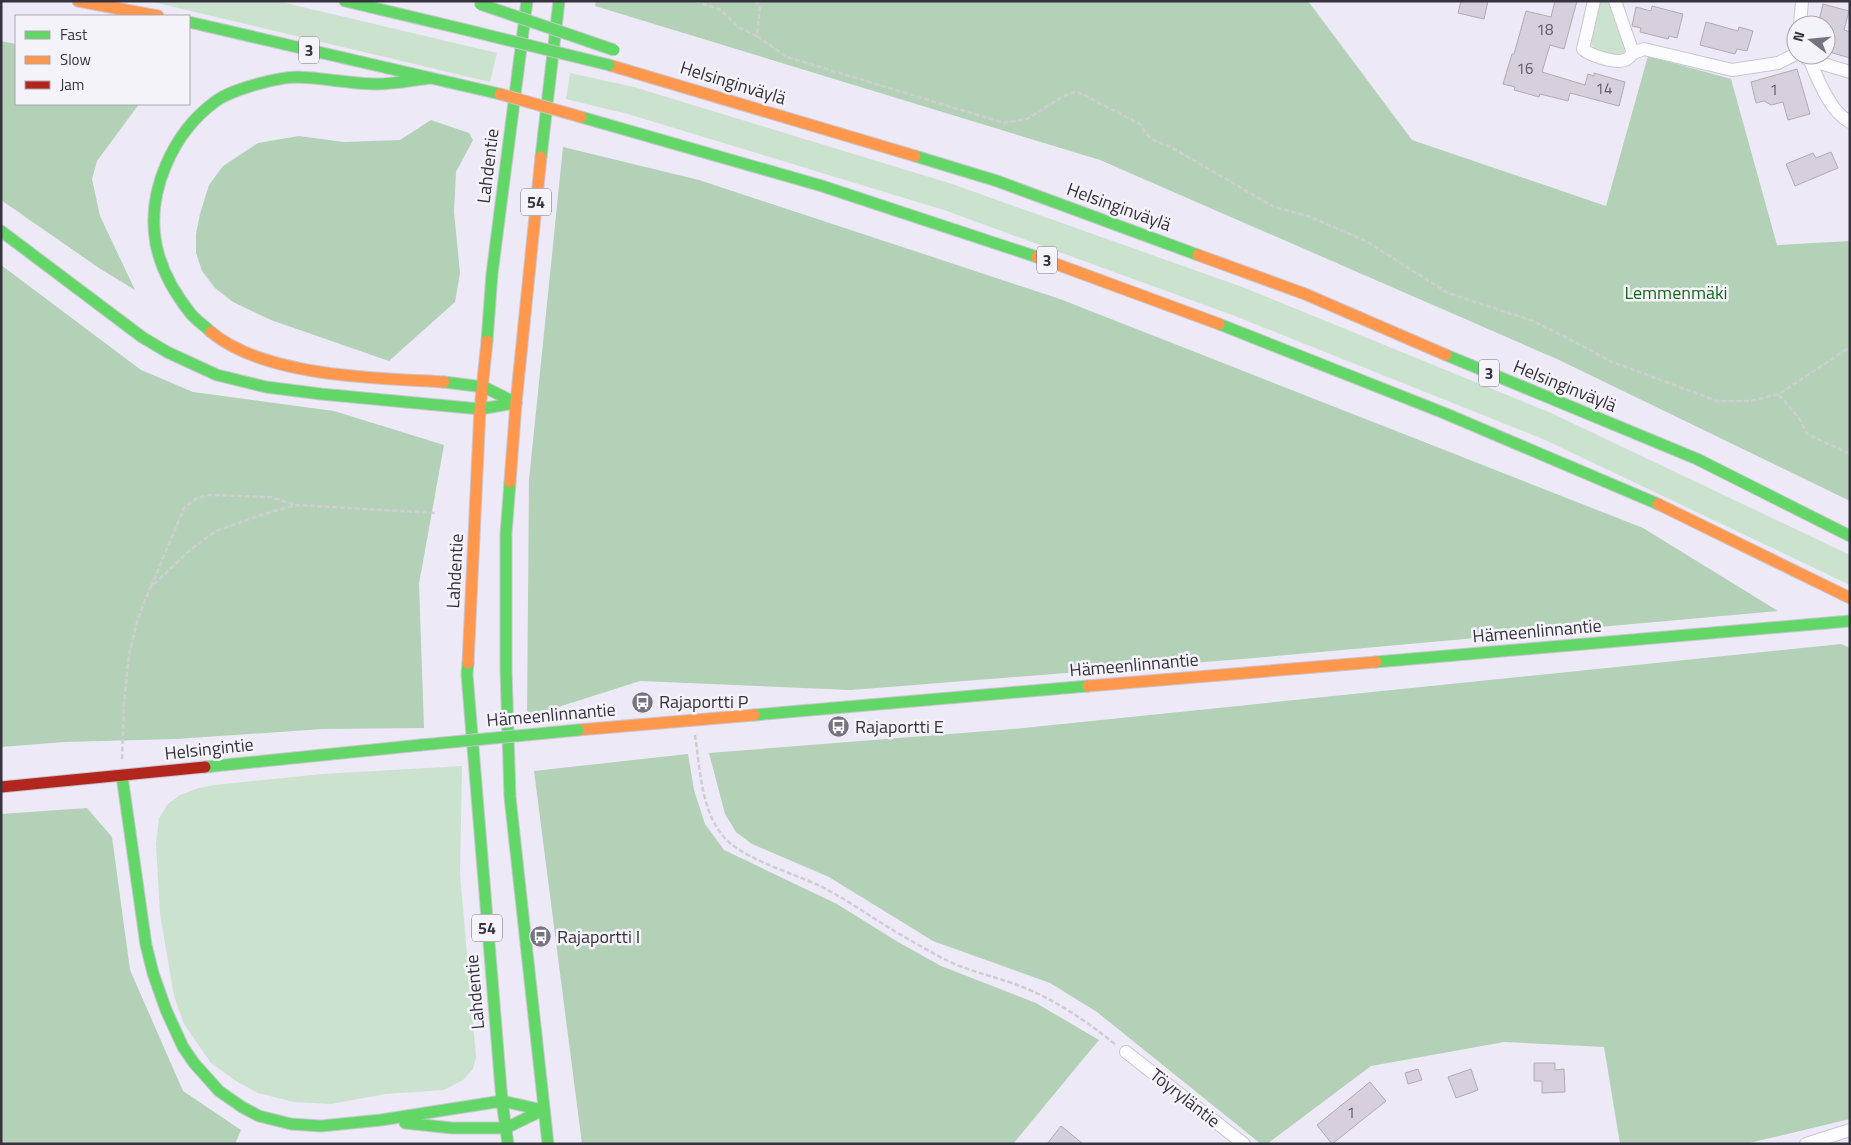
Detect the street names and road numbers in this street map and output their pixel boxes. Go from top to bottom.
road number: 3 [299,36,319,64]
street label: Helsinginväylä [677,54,789,111]
street label: Lahdentie [470,127,505,205]
street label: Helsinginväylä [1063,175,1175,238]
road number: 54 [521,188,551,216]
road number: 3 [1037,246,1057,274]
street label: Helsinginväylä [1509,353,1621,419]
road number: 3 [1479,359,1499,386]
street label: Lahdentie [439,533,470,609]
street label: Hämeenlinnantie [1471,611,1603,650]
street label: Hämeenlinnantie [1068,645,1200,684]
street label: Hämeenlinnantie [485,695,617,734]
street label: Helsingintie [163,730,255,767]
road number: 54 [472,914,502,941]
street label: Lahdentie [458,954,491,1031]
street label: Töyryläntie [1144,1061,1226,1134]

